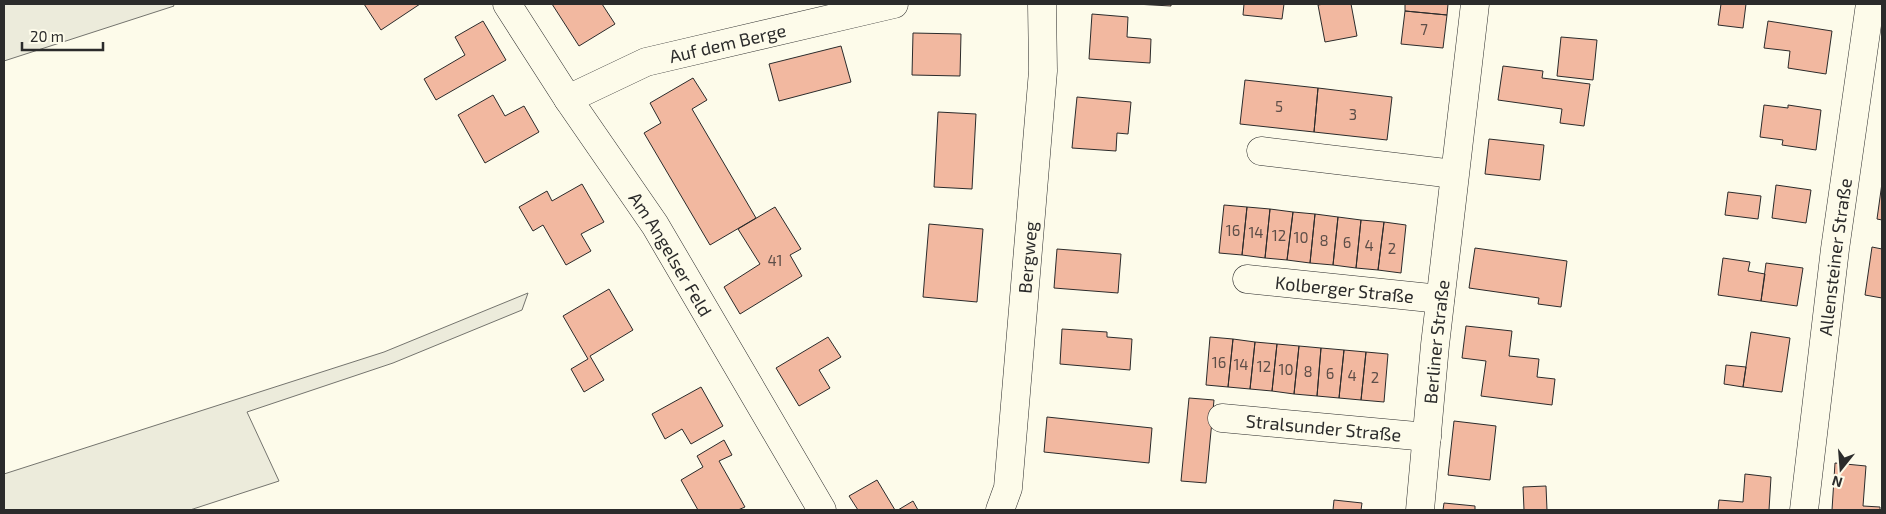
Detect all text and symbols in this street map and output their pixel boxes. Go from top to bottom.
street label: Auf dem Berge [667,19,788,67]
scale bar [22,20,104,52]
house number: 7 [1420,20,1428,38]
text: 20 m [30,27,64,45]
house number: 5 [1275,97,1283,115]
house number: 3 [1349,105,1357,123]
street label: Allensteiner Straße [1814,176,1856,337]
street label: Am Angelser Feld [624,188,717,320]
street label: Bergweg [1013,220,1041,294]
house number: 16 [1226,221,1240,239]
house number: 14 [1248,223,1264,241]
house number: 12 [1272,226,1286,244]
house number: 10 [1293,228,1309,246]
house number: 8 [1319,231,1329,249]
house number: 6 [1343,233,1351,251]
house number: 4 [1364,236,1374,254]
house number: 2 [1388,239,1396,257]
house number: 41 [767,251,783,269]
street label: Kolberger Straße [1274,271,1415,307]
street label: Berliner Straße [1419,279,1454,405]
house number: 16 [1212,353,1226,371]
house number: 14 [1233,355,1249,373]
house number: 12 [1257,357,1271,375]
house number: 10 [1278,360,1294,378]
house number: 8 [1303,362,1313,380]
house number: 6 [1326,364,1334,382]
house number: 4 [1347,366,1357,384]
house number: 2 [1371,368,1379,386]
street label: Stralsunder Straße [1245,409,1402,446]
north arrow [1816,444,1866,494]
text: N [1830,472,1844,492]

